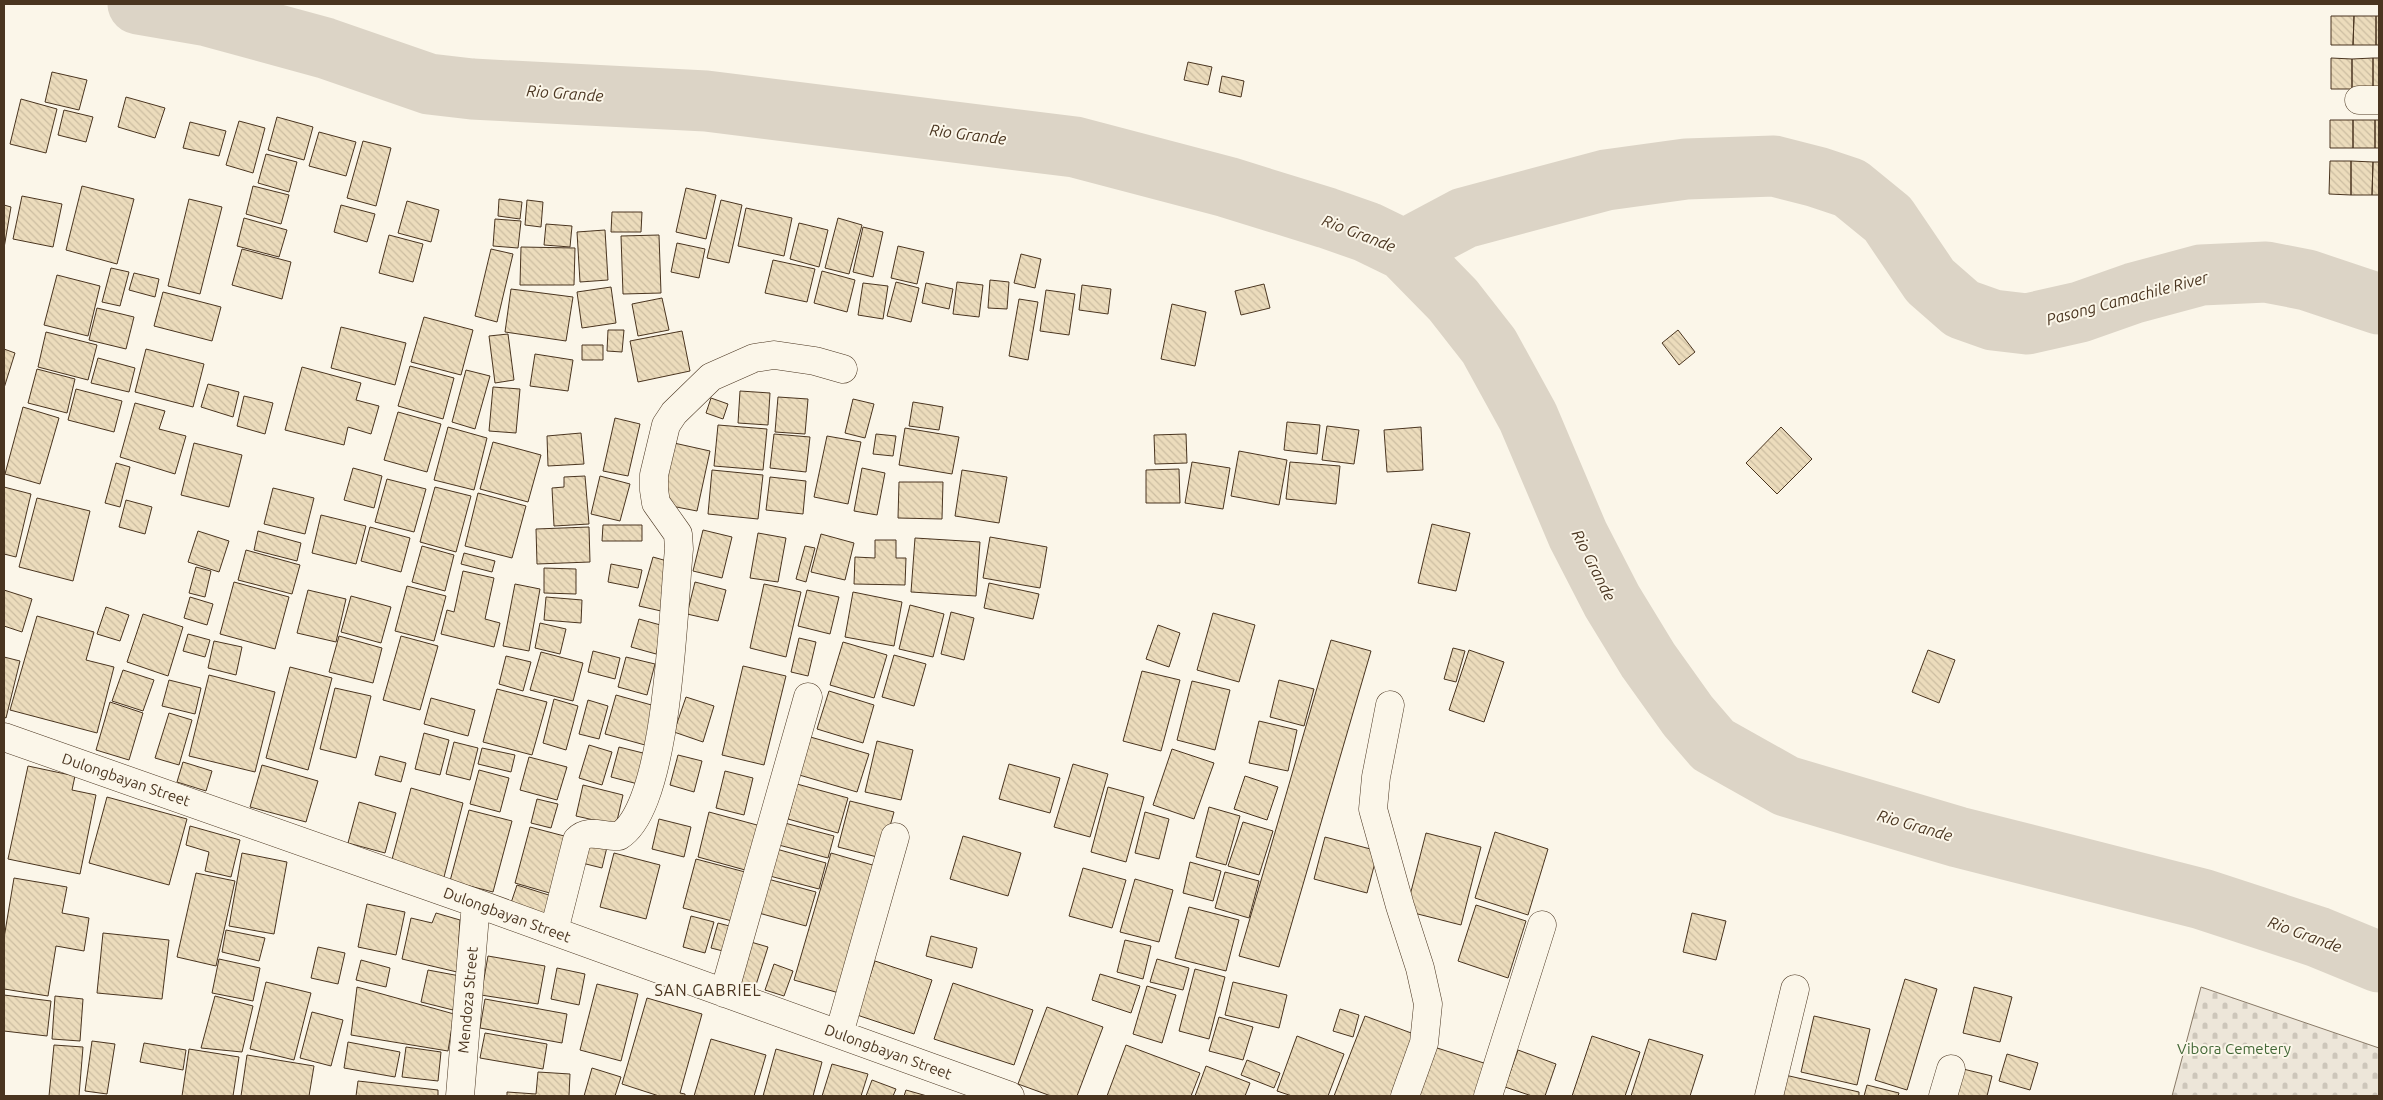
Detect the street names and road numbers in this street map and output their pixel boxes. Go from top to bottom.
street label: Dulongbayan Street [60,750,193,809]
street label: Dulongbayan Street [441,884,573,946]
street label: Mendoza Street [454,946,481,1054]
street label: Dulongbayan Street [822,1021,954,1083]

